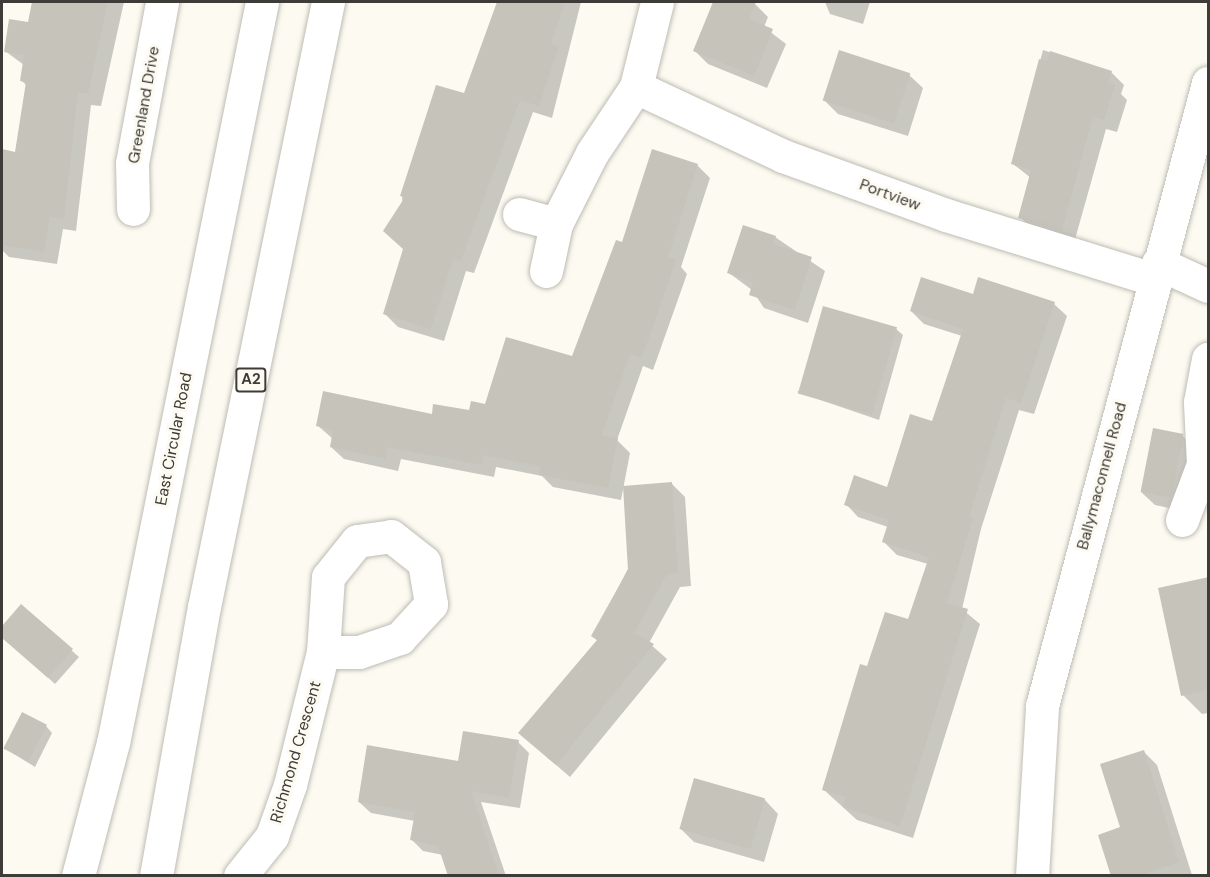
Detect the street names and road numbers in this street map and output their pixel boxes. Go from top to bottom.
street label: Greenland Drive [124,45,164,165]
street label: Portview [857,175,923,215]
road number: A2 [234,368,268,392]
street label: East Circular Road [152,371,196,507]
street label: Ballymaconnell Road [1073,400,1131,552]
street label: Richmond Crescent [267,679,325,825]

